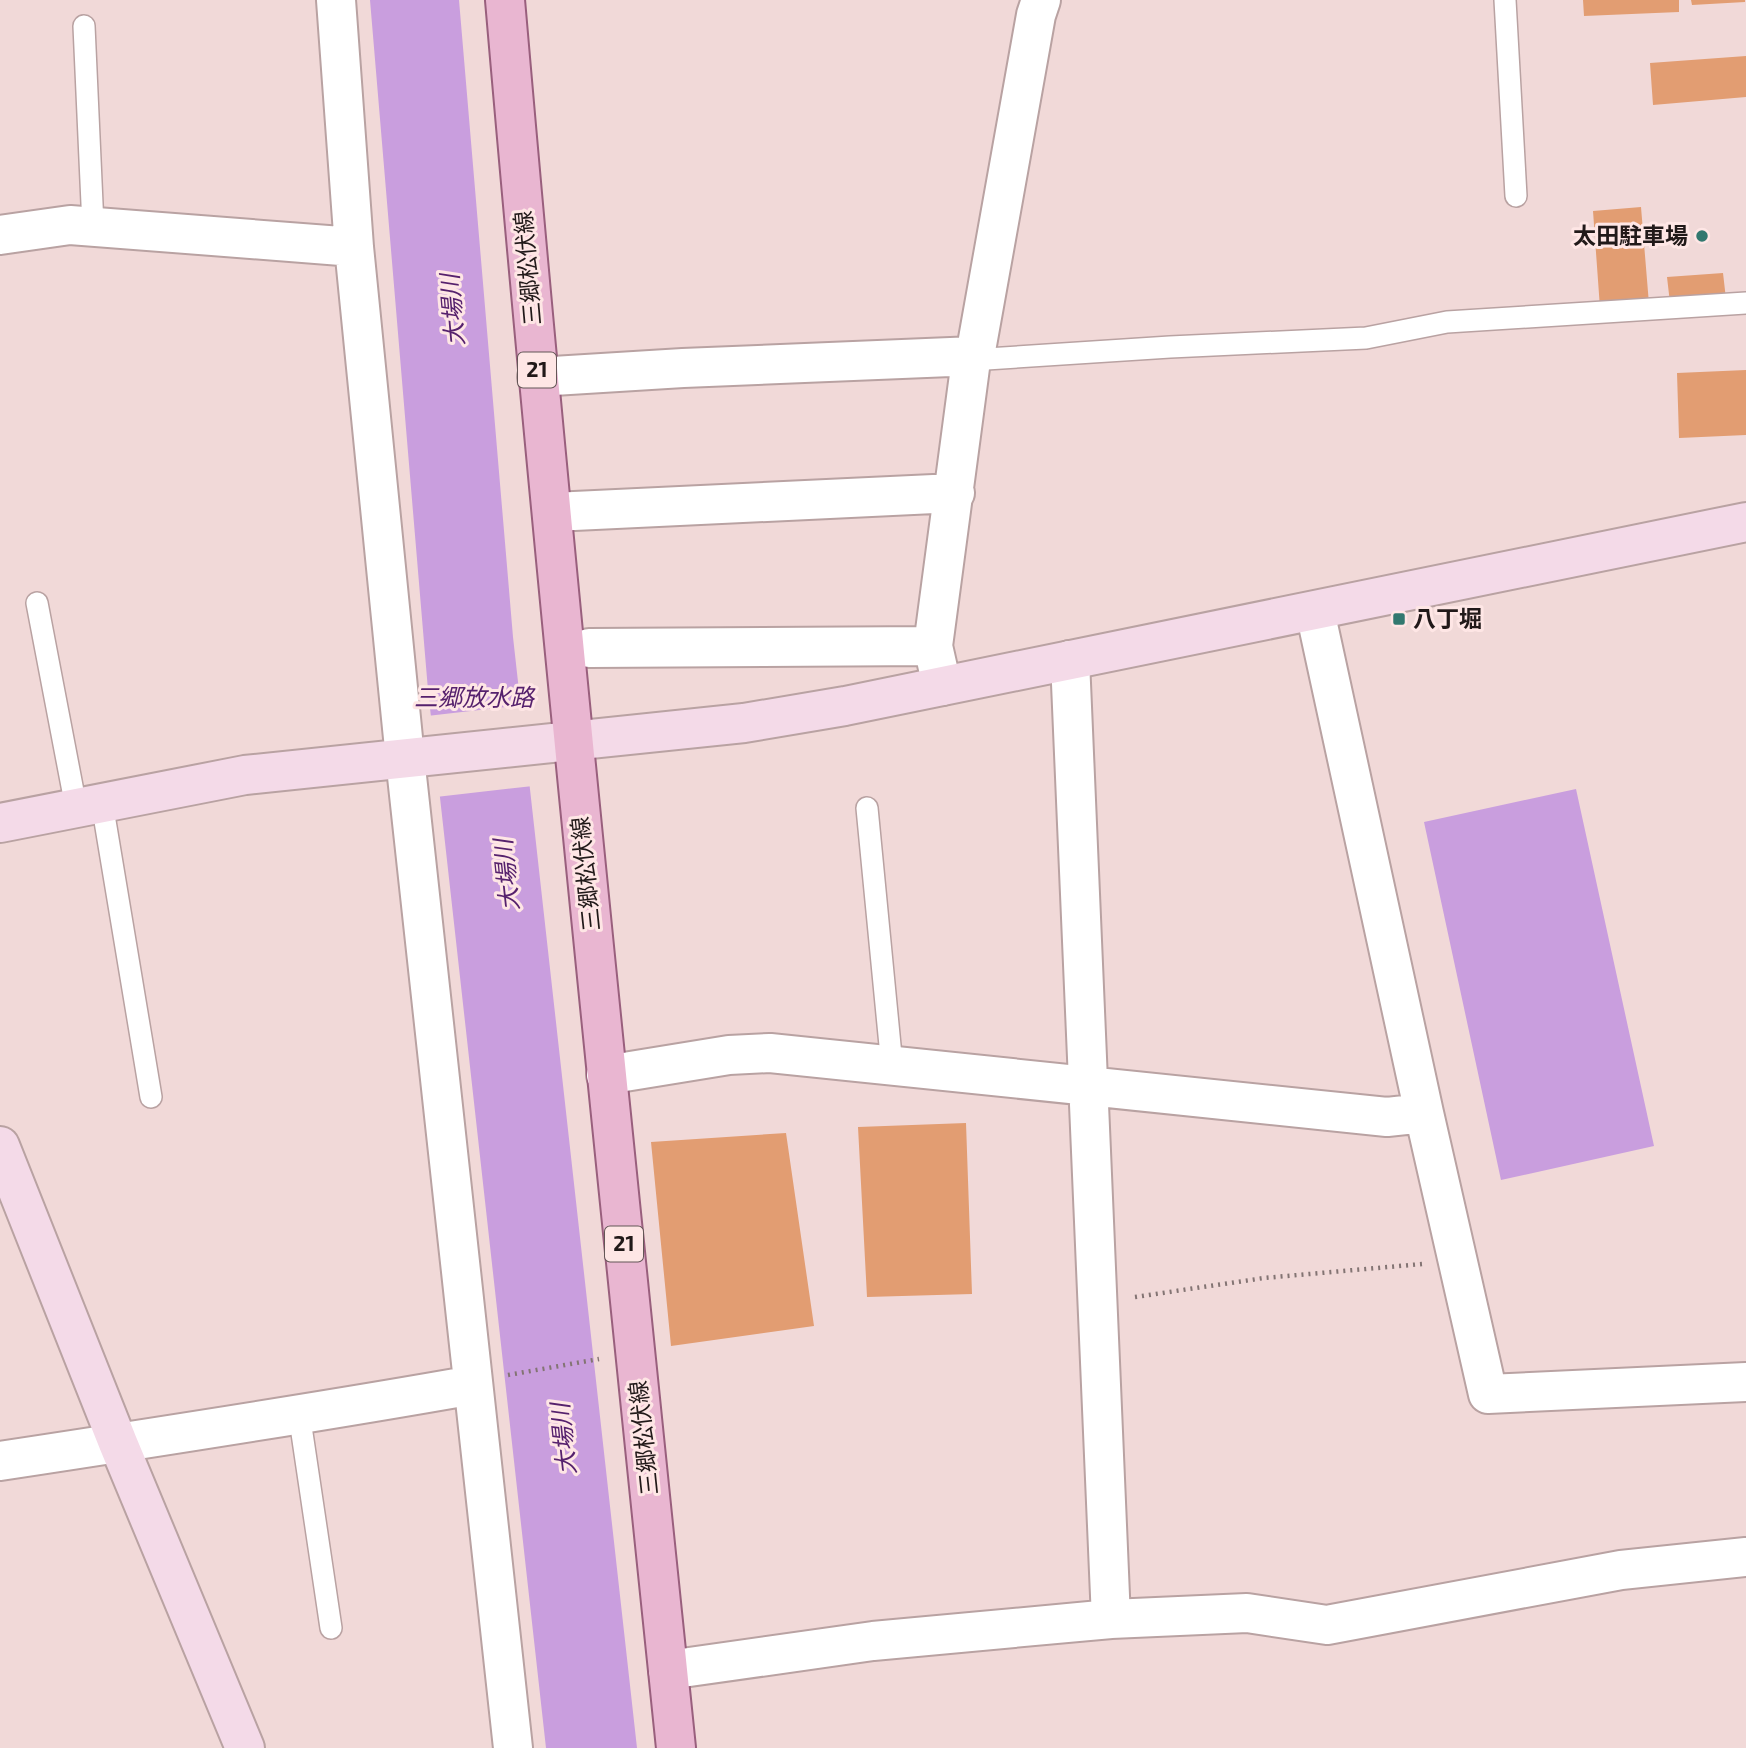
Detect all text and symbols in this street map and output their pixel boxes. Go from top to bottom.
street label: 三郷松伏線 [508,210,546,327]
place label: 太田駐車場 [1573,221,1688,249]
marker: 太田駐車場 [1694,228,1710,244]
water label: 大場川 [434,270,469,347]
road number: 21 [518,352,556,388]
place label: 八丁堀 [1413,604,1482,632]
marker: 八丁堀 [1391,611,1407,627]
water label: 三郷放水路 [414,682,536,711]
street label: 三郷松伏線 [565,815,605,933]
water label: 大場川 [487,835,524,912]
road number: 21 [605,1226,643,1262]
street label: 三郷松伏線 [623,1379,663,1497]
water label: 大場川 [544,1399,581,1476]

